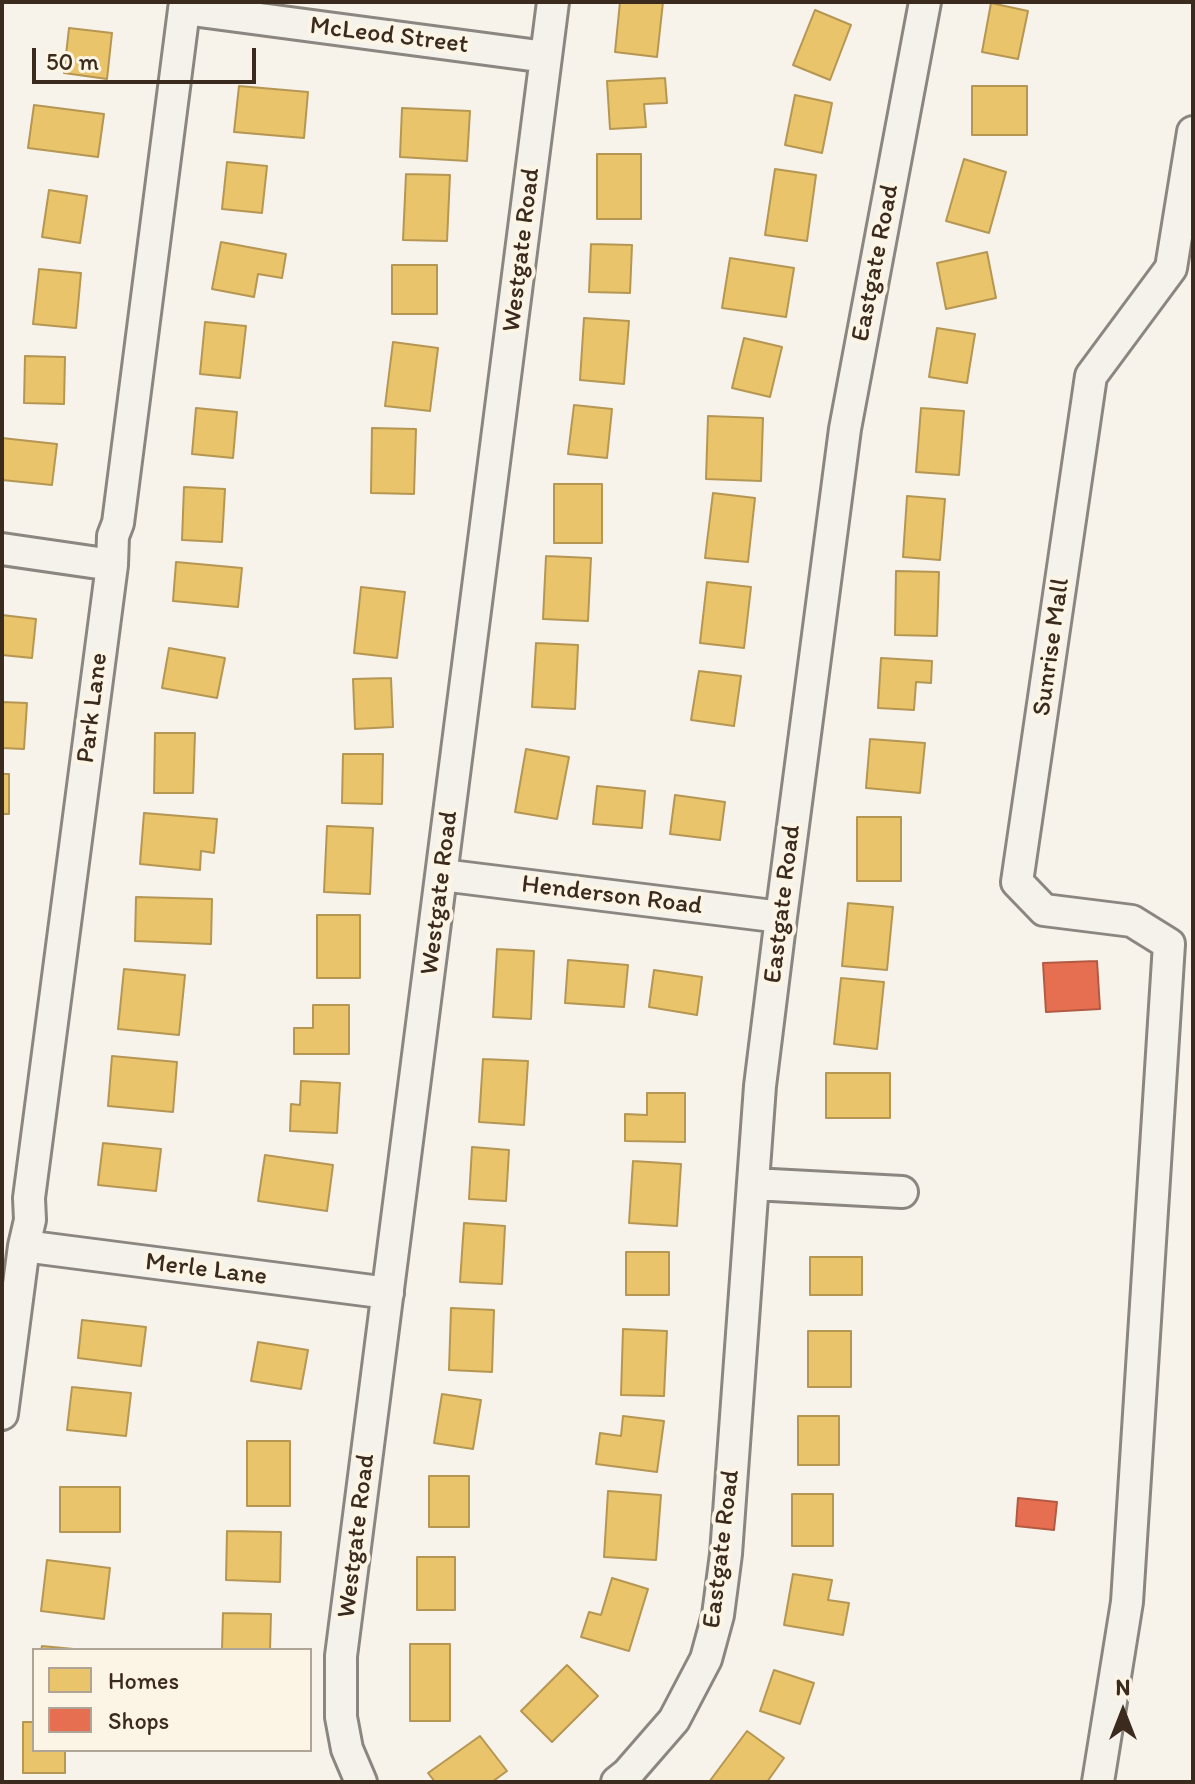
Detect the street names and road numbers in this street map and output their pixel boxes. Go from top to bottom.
street label: McLeod Street [308,11,470,61]
street label: Westgate Road [496,166,548,334]
street label: Eastgate Road [845,182,907,344]
street label: Sunrise Mall [1027,576,1077,718]
street label: Park Lane [71,651,115,765]
street label: Westgate Road [414,809,466,977]
street label: Eastgate Road [758,823,808,985]
street label: Henderson Road [520,869,704,923]
street label: Merle Lane [143,1247,269,1293]
street label: Westgate Road [331,1452,383,1620]
street label: Eastgate Road [697,1468,747,1630]

